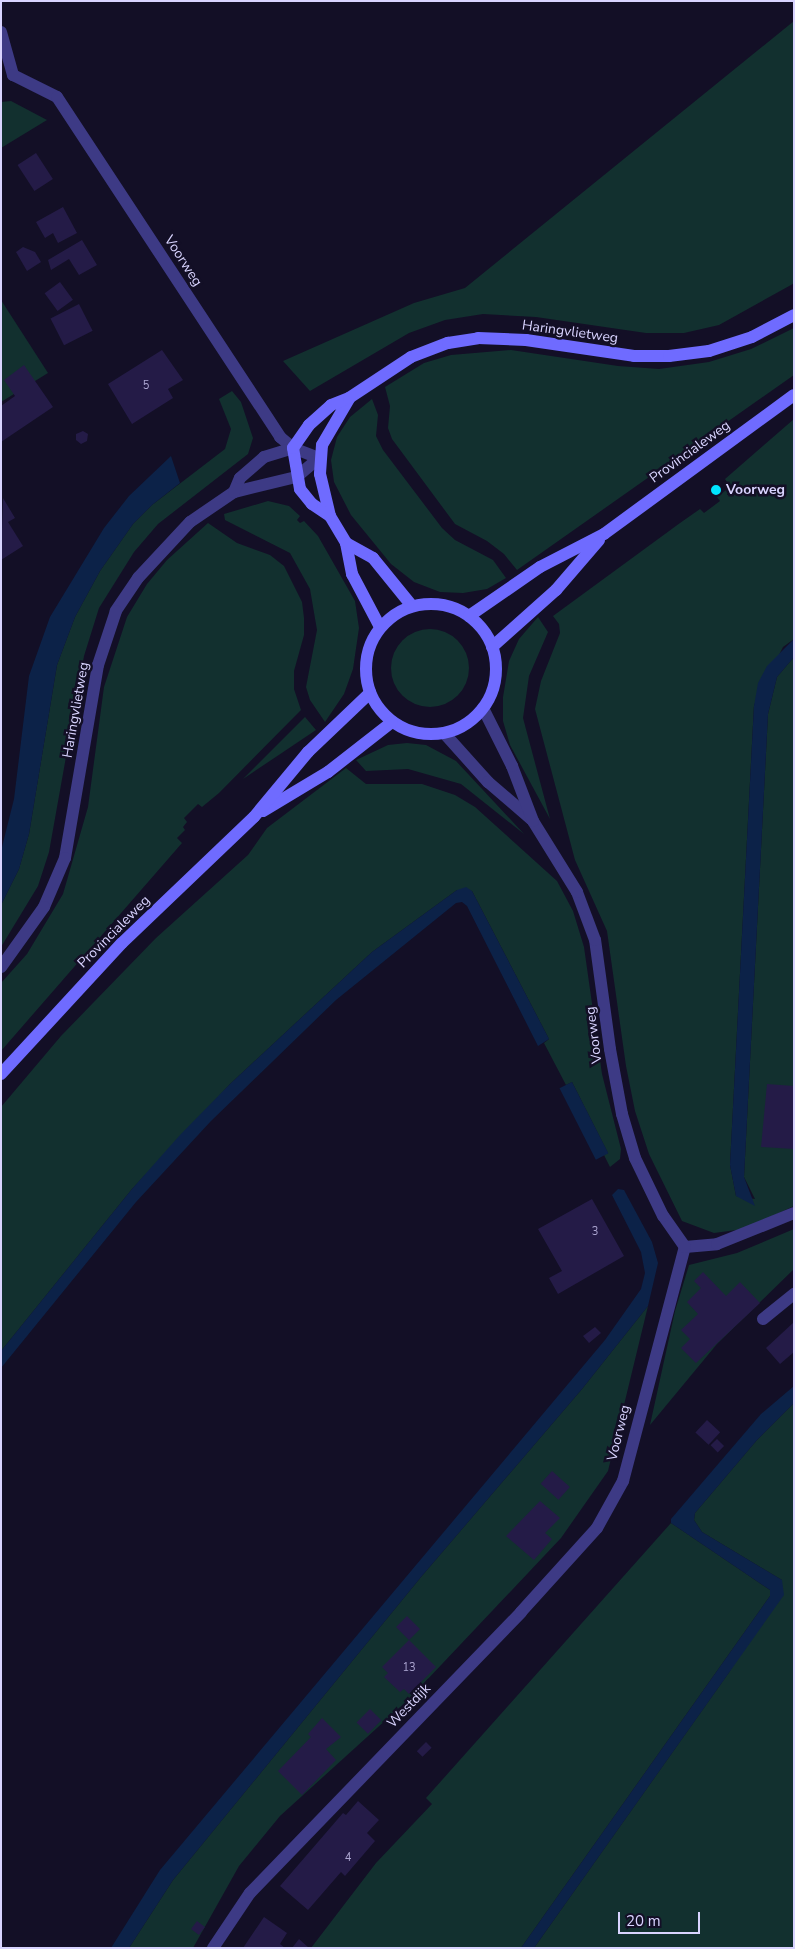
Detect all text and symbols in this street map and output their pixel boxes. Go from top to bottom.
street label: Voorweg [160,232,206,290]
street label: Haringvlietweg [521,317,619,347]
house number: 5 [143,379,149,393]
street label: Provincialeweg [646,417,734,487]
place label: Voorweg [726,482,785,498]
marker: Voorweg [710,484,722,496]
street label: Haringvlietweg [59,661,93,759]
street label: Provincialeweg [74,892,154,972]
street label: Voorweg [582,1006,606,1064]
house number: 3 [592,1225,598,1239]
street label: Voorweg [604,1403,634,1463]
house number: 13 [402,1661,416,1675]
street label: Westdijk [384,1680,434,1732]
house number: 4 [345,1851,351,1865]
scale bar [620,1902,702,1934]
text: 20 m [626,1911,661,1931]

